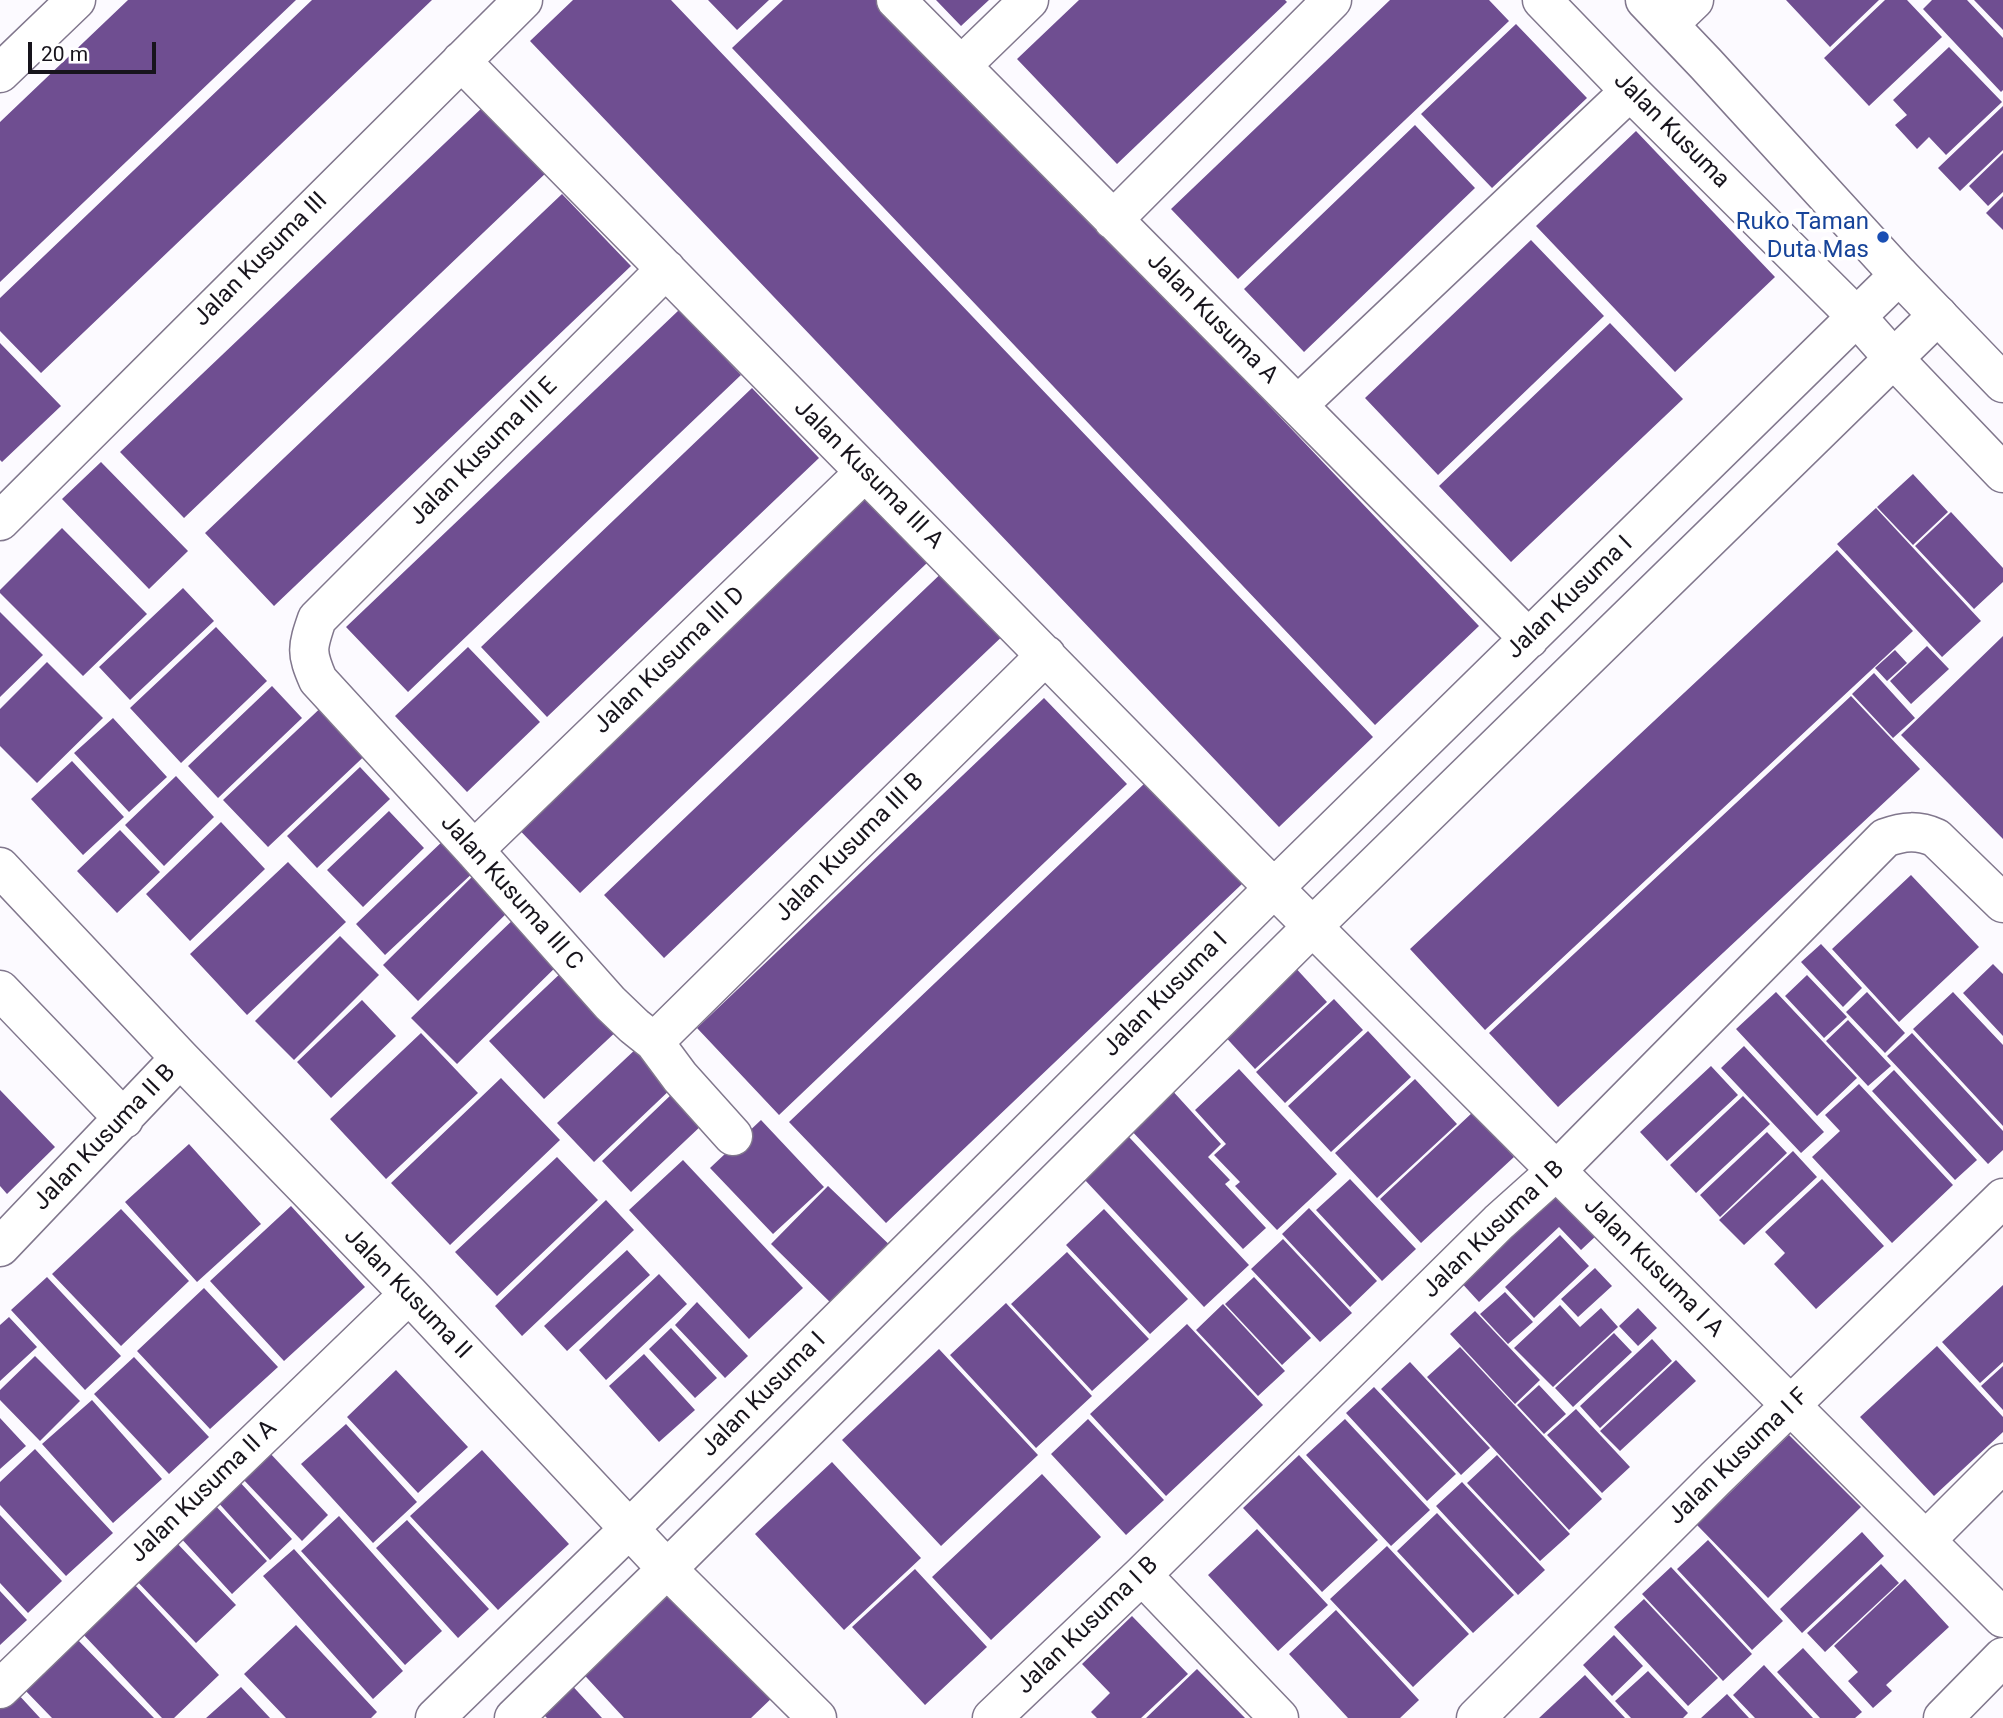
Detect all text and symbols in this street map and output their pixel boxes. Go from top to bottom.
scale bar [32,28,159,72]
text: 20 m [41,42,88,66]
street label: Jalan Kusuma [1607,67,1735,195]
street label: Jalan Kusuma III [188,187,334,333]
place label: Ruko Taman Duta Mas [1736,209,1869,265]
marker: Ruko Taman Duta Mas [1875,229,1891,245]
street label: Jalan Kusuma A [1140,247,1284,391]
street label: Jalan Kusuma III E [404,372,564,532]
street label: Jalan Kusuma III A [787,394,949,556]
street label: Jalan Kusuma I [1501,530,1639,666]
street label: Jalan Kusuma III D [588,581,752,741]
street label: Jalan Kusuma III B [770,768,930,928]
street label: Jalan Kusuma III C [434,809,588,977]
street label: Jalan Kusuma I [1098,927,1234,1063]
street label: Jalan Kusuma II B [28,1059,182,1217]
street label: Jalan Kusuma I B [1417,1155,1571,1305]
street label: Jalan Kusuma I A [1577,1192,1729,1344]
street label: Jalan Kusuma II [337,1222,477,1366]
street label: Jalan Kusuma I [696,1327,832,1463]
street label: Jalan Kusuma I F [1663,1383,1815,1531]
street label: Jalan Kusuma II A [125,1415,283,1569]
street label: Jalan Kusuma I B [1011,1551,1165,1701]

